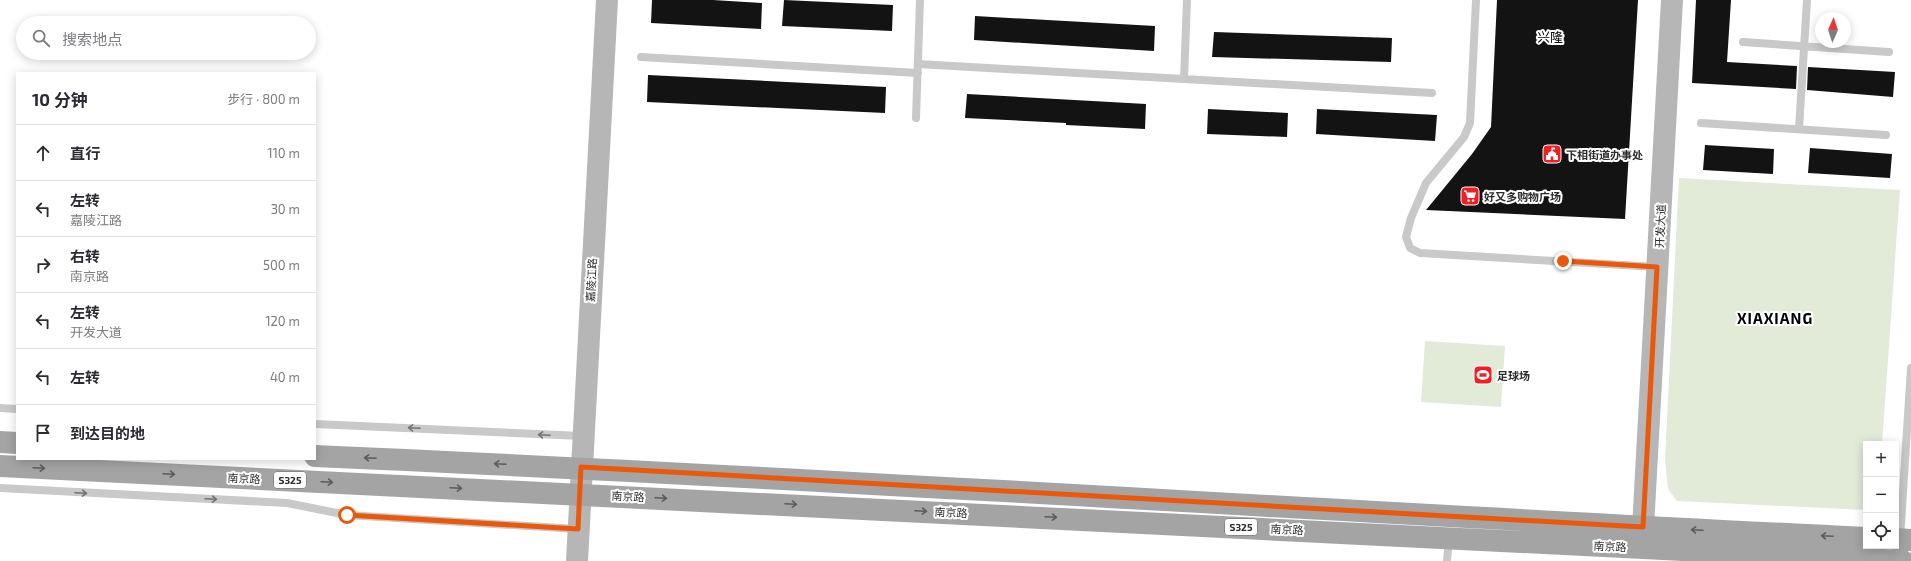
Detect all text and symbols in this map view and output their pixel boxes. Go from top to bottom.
north arrow [1815,12,1851,48]
search box [16,16,316,60]
icon: search [30,27,52,49]
district label: 兴隆 [1537,29,1563,45]
text: 搜索地点 [62,30,122,48]
text: 10 分钟 [32,89,88,109]
text: 步行 · 800 m [227,91,300,107]
icon: ahead [32,142,54,164]
public building icon: 下相街道办事处 [1541,143,1563,165]
text: 直行 [70,144,100,162]
text: 110 m [268,145,300,161]
place label: 下相街道办事处 [1566,148,1643,161]
supermarket icon: 好又多购物广场 [1459,185,1481,207]
place label: 好又多购物广场 [1484,190,1561,203]
text: 左转 [70,191,100,209]
icon: left [32,198,54,220]
text: 30 m [271,201,300,217]
street label: 开发大道 [1652,204,1668,248]
text: 嘉陵江路 [70,212,122,228]
text: 右转 [70,247,100,265]
route end [1554,252,1572,270]
icon: right [32,254,54,276]
text: 500 m [263,257,300,273]
street label: 嘉陵江路 [583,258,599,302]
text: 南京路 [70,268,109,284]
text: 左转 [70,303,100,321]
district label: XIAXIANG [1737,309,1813,327]
icon: left [32,310,54,332]
text: 120 m [265,313,300,329]
text: 开发大道 [70,324,122,340]
sports icon: 足球场 [1472,364,1494,386]
icon: left [32,366,54,388]
text: 左转 [70,368,100,386]
text: 40 m [270,369,300,385]
place label: 足球场 [1497,369,1530,382]
icon: arrive [32,422,54,444]
text: 到达目的地 [70,424,145,442]
one-way arrow [408,425,421,432]
one-way arrow [538,431,551,438]
map controls [1863,441,1899,549]
button: + [1863,441,1899,477]
one-way arrow [364,454,377,462]
one-way arrow [494,460,507,467]
one-way arrow [32,464,45,471]
one-way arrow [162,470,175,478]
street label: 南京路 [227,471,261,485]
road number: S325 [274,472,306,488]
button: − [1863,477,1899,513]
one-way arrow [320,478,333,485]
one-way arrow [449,484,462,491]
one-way arrow [74,489,87,496]
street label: 南京路 [611,489,645,503]
one-way arrow [654,494,667,501]
one-way arrow [204,496,217,503]
one-way arrow [784,501,797,508]
street label: 南京路 [934,505,968,519]
route start [338,506,356,524]
one-way arrow [914,507,927,515]
button: locate [1863,513,1899,549]
one-way arrow [1044,514,1057,521]
road number: S325 [1225,519,1257,535]
street label: 南京路 [1270,522,1304,536]
one-way arrow [1691,526,1704,533]
one-way arrow [1821,532,1834,539]
street label: 南京路 [1593,539,1627,553]

